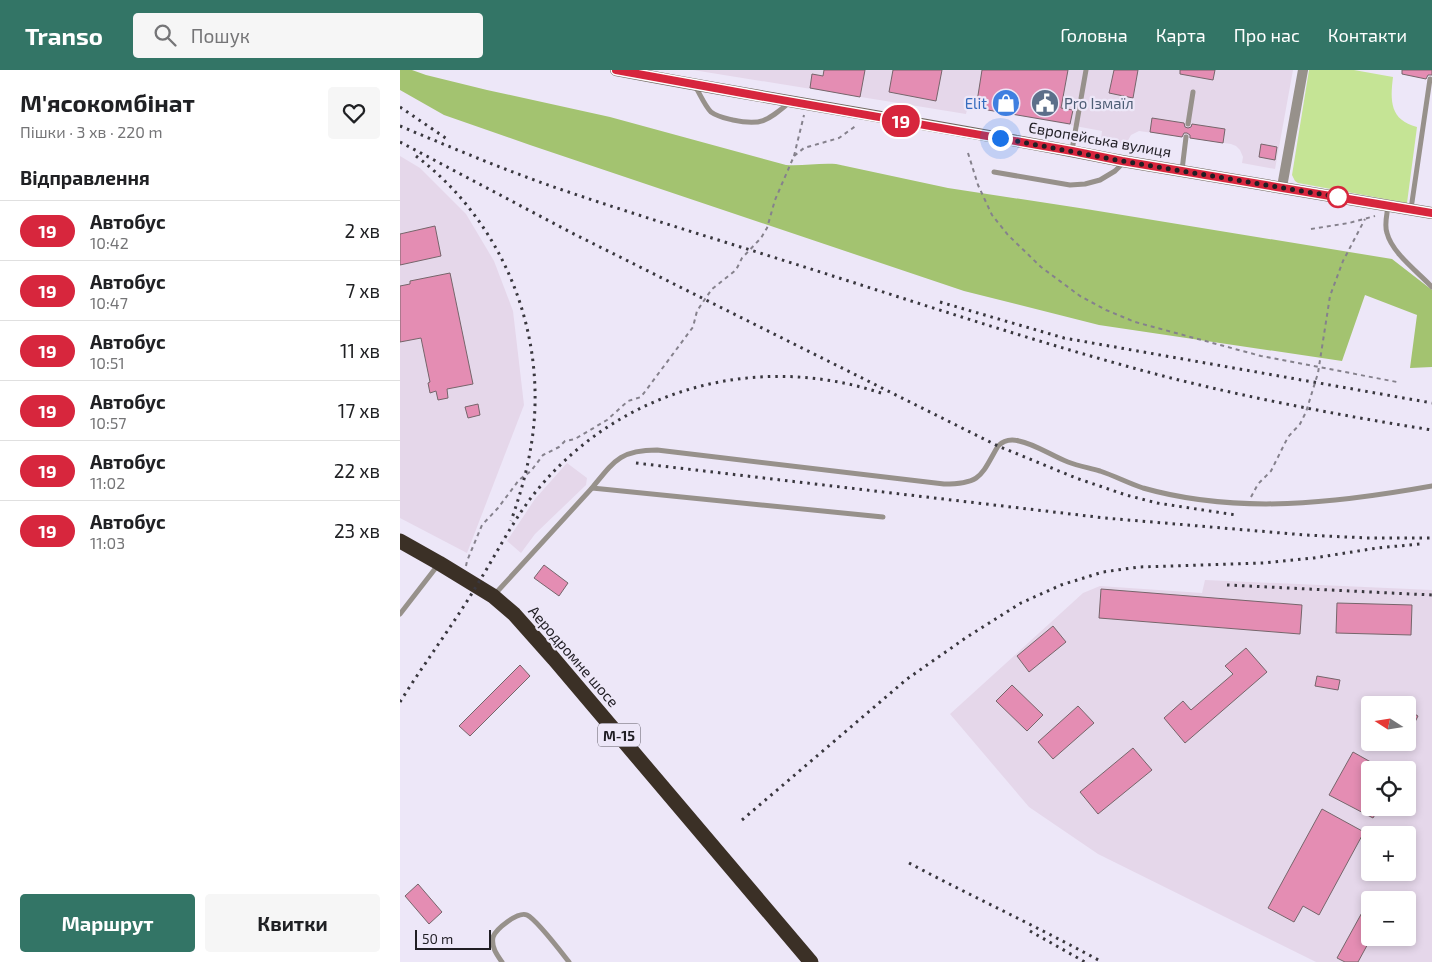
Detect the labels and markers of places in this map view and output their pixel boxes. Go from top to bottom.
shop icon: Elit [991,88,1021,118]
public building icon: Pro Ізмаїл [1030,88,1060,118]
place label: Elit [965,94,987,112]
place label: Pro Ізмаїл [1064,94,1134,112]
unlabelled marker [1327,186,1349,208]

